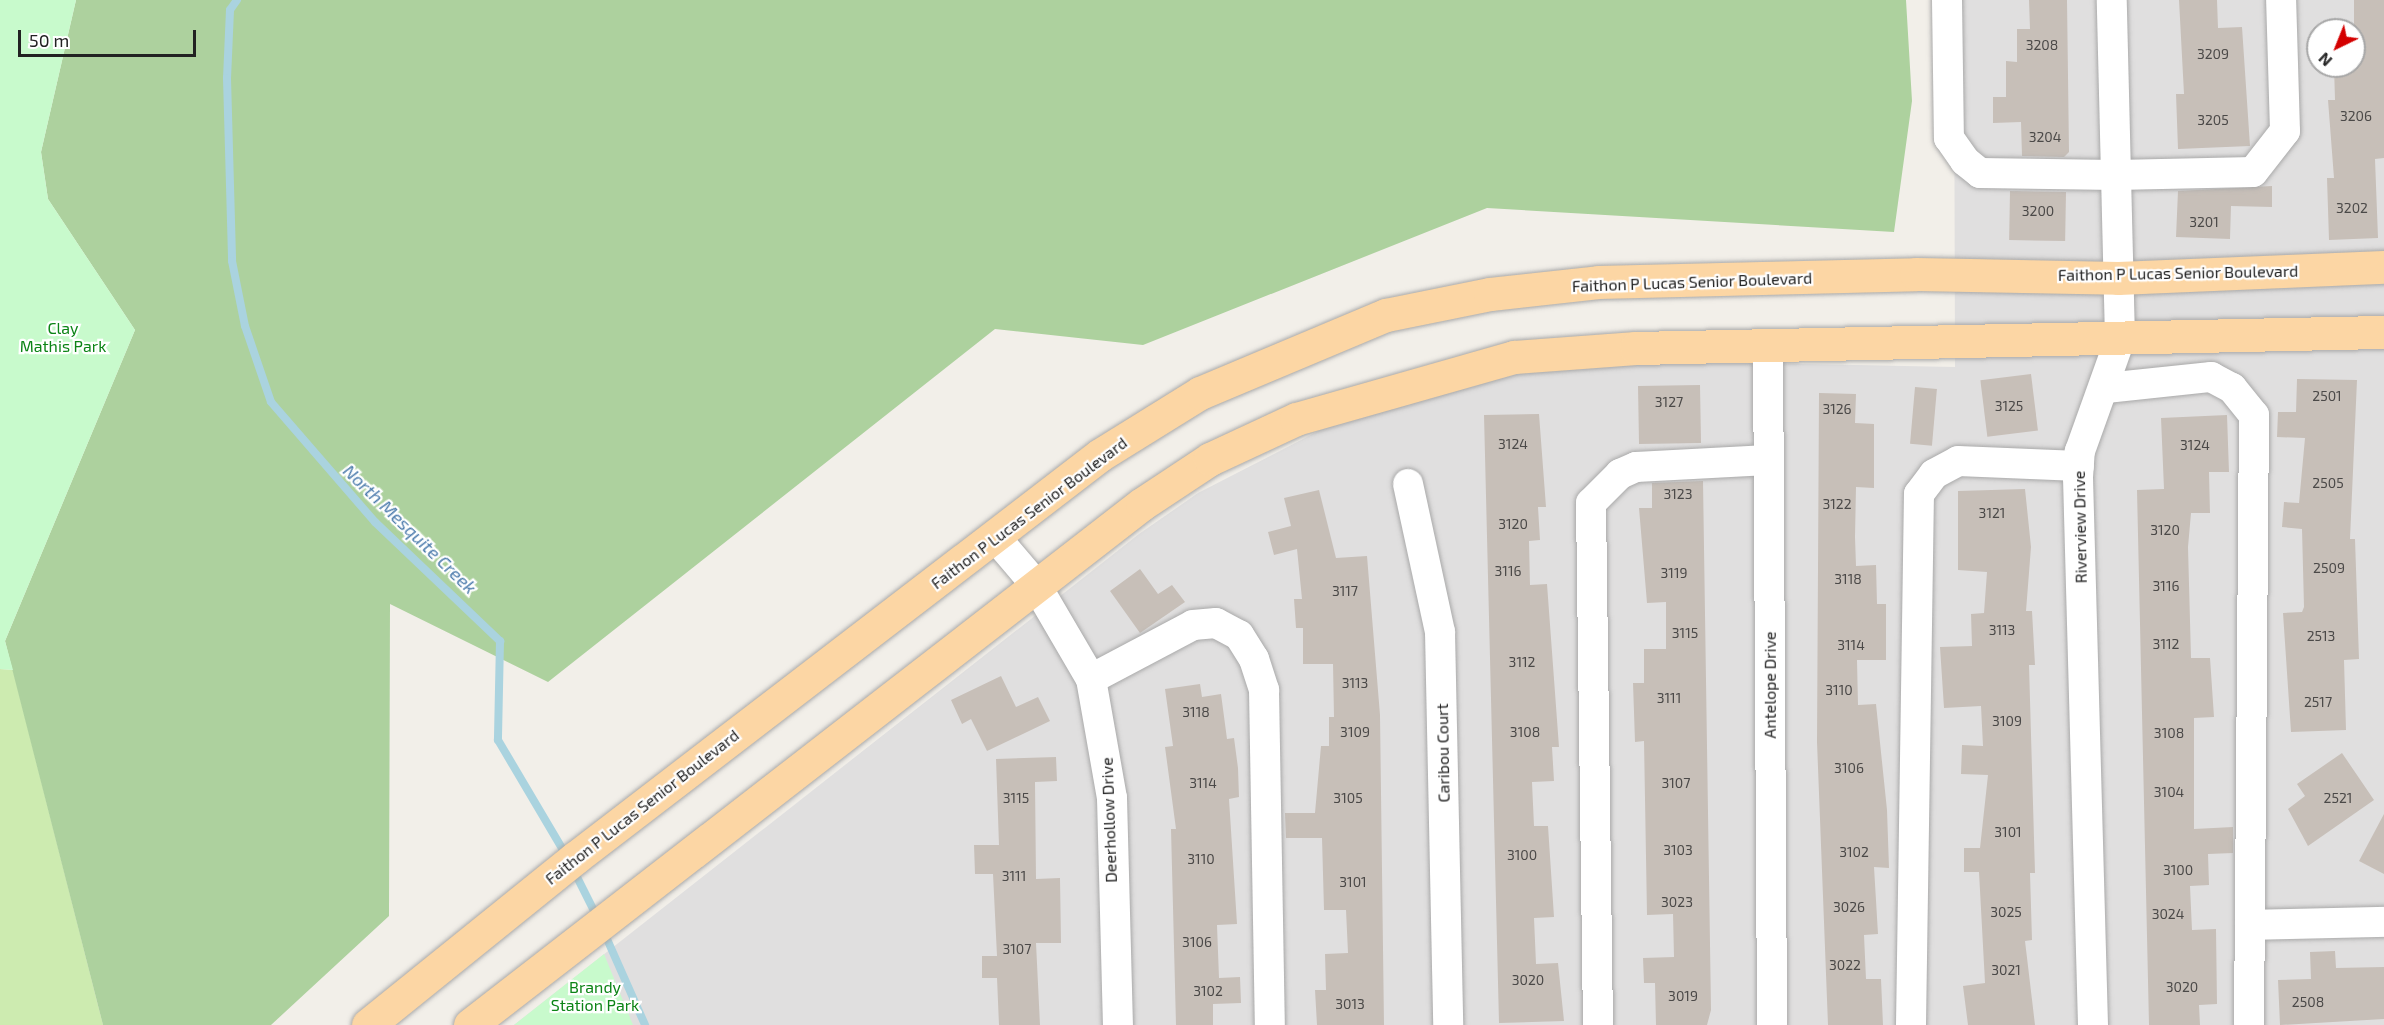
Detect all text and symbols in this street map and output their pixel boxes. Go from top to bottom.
scale bar [21,18,200,56]
north arrow [2306,18,2366,78]
text: 50 m [29,29,69,51]
house number: 3208 [2026,37,2058,53]
house number: 3209 [2197,46,2229,62]
text: N [2314,49,2335,71]
house number: 3206 [2340,108,2372,124]
house number: 3205 [2197,112,2229,128]
house number: 3204 [2029,129,2061,145]
house number: 3202 [2336,200,2368,216]
house number: 3200 [2022,203,2054,219]
house number: 3201 [2189,214,2219,230]
street label: Faithon P Lucas Senior Boulevard [2057,261,2299,285]
street label: Faithon P Lucas Senior Boulevard [1571,268,1813,296]
park label: Clay Mathis Park [20,318,106,356]
house number: 2501 [2312,388,2342,404]
house number: 3127 [1655,394,1683,410]
house number: 3125 [1995,398,2023,414]
house number: 3126 [1822,401,1852,417]
street label: Faithon P Lucas Senior Boulevard [927,433,1131,593]
house number: 3124 [1498,436,1528,452]
house number: 3124 [2180,437,2210,453]
water label: North Mesquite Creek [339,460,481,598]
street label: Riverview Drive [2069,470,2091,584]
house number: 2505 [2312,475,2344,491]
house number: 3123 [1663,486,1693,502]
house number: 3122 [1822,496,1852,512]
house number: 3121 [1979,505,2005,521]
house number: 3120 [1498,516,1528,532]
house number: 3120 [2150,522,2180,538]
house number: 2509 [2313,560,2345,576]
house number: 3116 [1495,563,1521,579]
house number: 3119 [1661,565,1687,581]
house number: 3118 [1834,571,1862,587]
house number: 3116 [2153,578,2179,594]
house number: 3117 [1332,583,1358,599]
house number: 3113 [1989,622,2015,638]
house number: 3115 [1672,625,1698,641]
house number: 2513 [2307,628,2335,644]
street label: Antelope Drive [1760,631,1780,739]
house number: 3112 [2153,636,2179,652]
house number: 3114 [1837,637,1865,653]
house number: 3112 [1509,654,1535,670]
house number: 3113 [1342,675,1368,691]
house number: 3110 [1825,682,1853,698]
house number: 3111 [1657,690,1681,706]
house number: 2517 [2304,694,2332,710]
street label: Caribou Court [1433,703,1453,803]
house number: 3118 [1182,704,1210,720]
house number: 3109 [1992,713,2022,729]
house number: 3109 [1340,724,1370,740]
house number: 3108 [1510,724,1540,740]
street label: Faithon P Lucas Senior Boulevard [541,725,743,889]
house number: 3108 [2154,725,2184,741]
street label: Deerhollow Drive [1097,757,1121,883]
house number: 3106 [1834,760,1864,776]
house number: 3114 [1189,775,1217,791]
house number: 3107 [1662,775,1690,791]
house number: 3104 [2154,784,2184,800]
house number: 3115 [1003,790,1029,806]
house number: 3105 [1333,790,1363,806]
house number: 2521 [2324,790,2352,806]
house number: 3101 [1994,824,2022,840]
house number: 3103 [1663,842,1693,858]
house number: 3102 [1839,844,1869,860]
house number: 3100 [1507,847,1537,863]
house number: 3110 [1187,851,1215,867]
house number: 3100 [2163,862,2193,878]
house number: 3111 [1002,868,1026,884]
house number: 3101 [1339,874,1367,890]
house number: 3023 [1661,894,1693,910]
house number: 3026 [1833,899,1865,915]
house number: 3025 [1990,904,2022,920]
house number: 3024 [2152,906,2184,922]
house number: 3106 [1182,934,1212,950]
house number: 3107 [1003,941,1031,957]
house number: 3022 [1829,957,1861,973]
house number: 3021 [1991,962,2021,978]
house number: 3020 [1512,972,1544,988]
park label: Brandy Station Park [551,977,639,1015]
house number: 3020 [2166,979,2198,995]
house number: 3102 [1193,983,1223,999]
house number: 3019 [1668,988,1698,1004]
house number: 2508 [2292,994,2324,1010]
house number: 3013 [1335,996,1365,1012]

